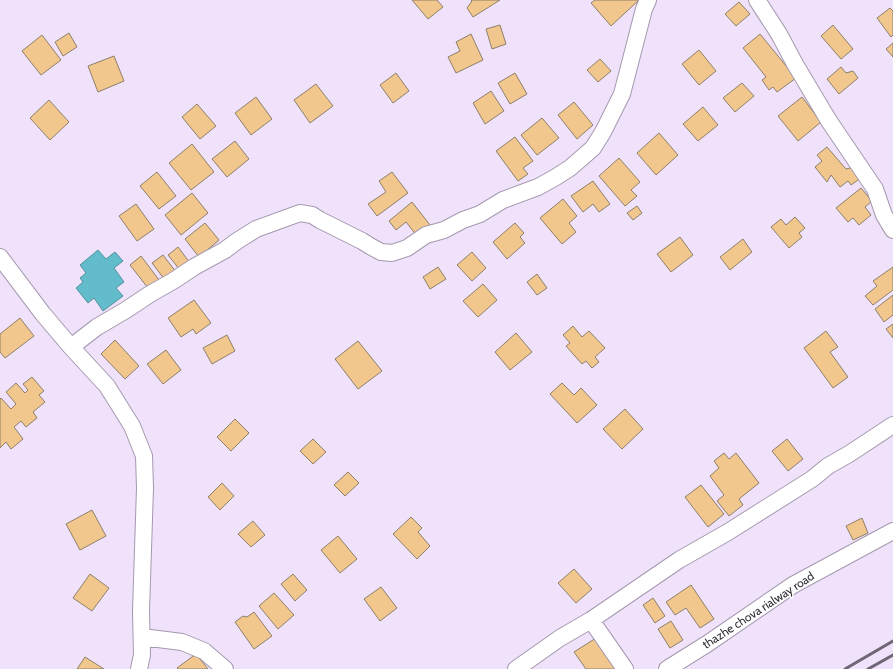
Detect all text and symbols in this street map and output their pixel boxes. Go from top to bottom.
street label: thazhe chova rialway road [699,568,817,652]

